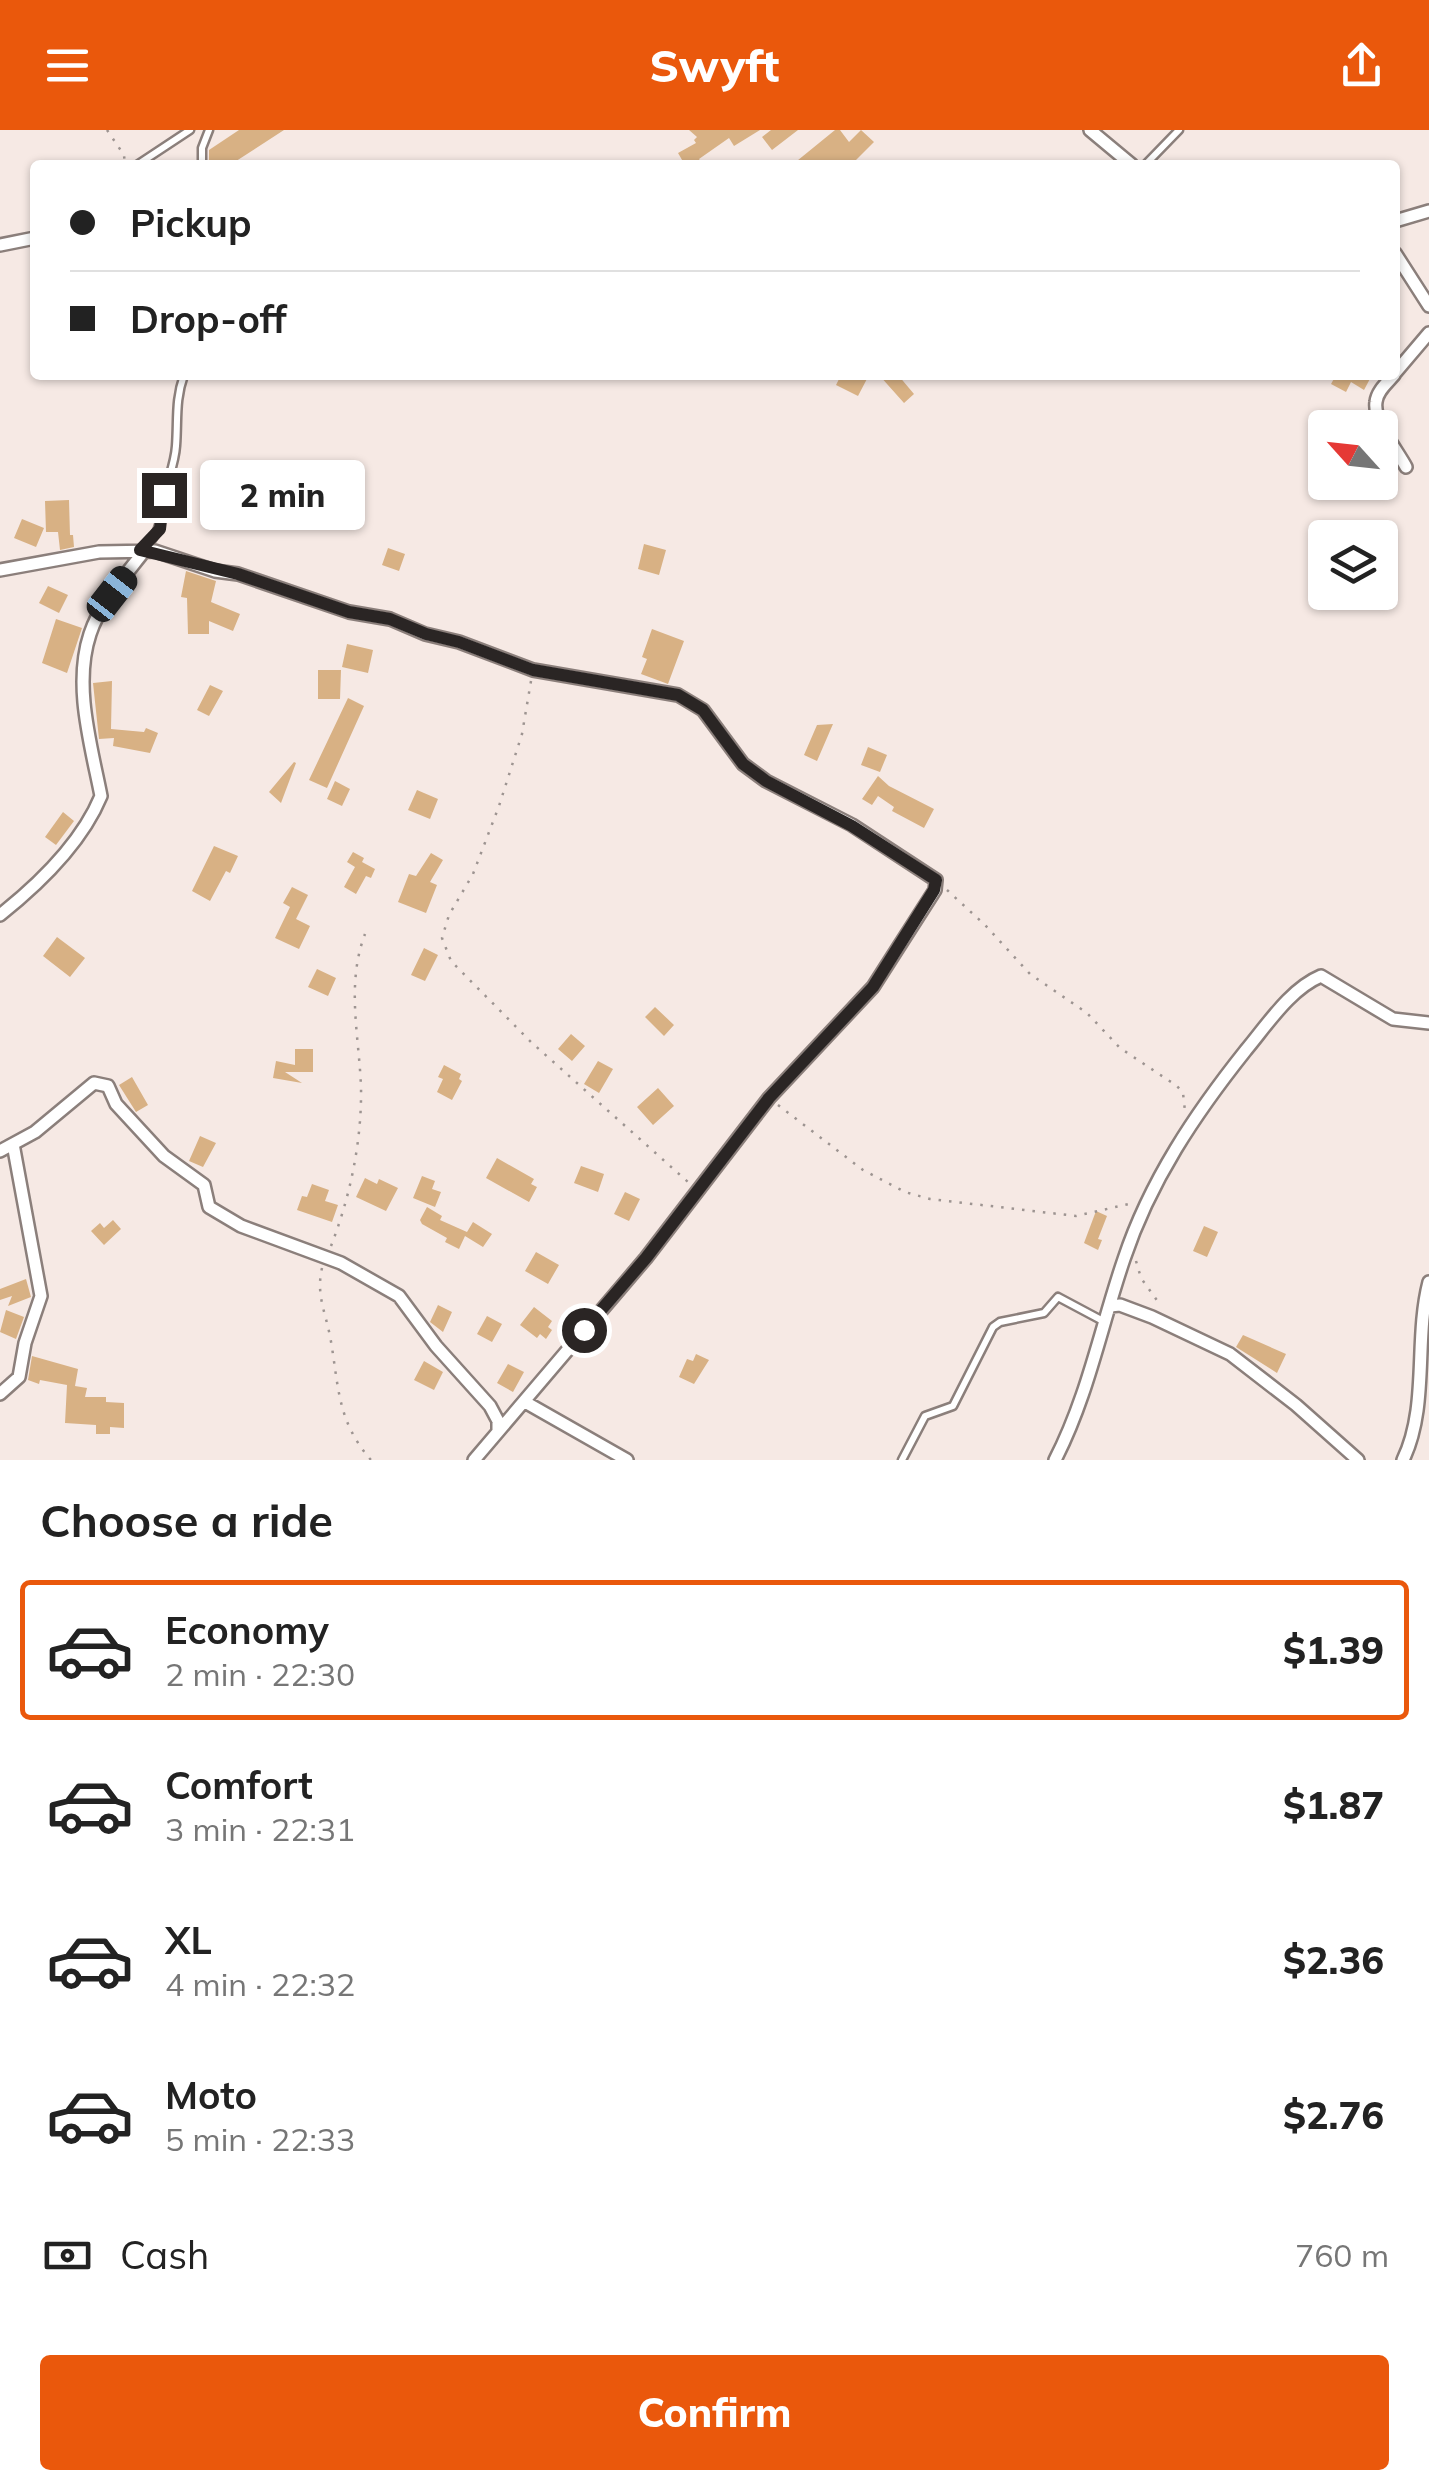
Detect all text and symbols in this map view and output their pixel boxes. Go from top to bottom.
text: Swyft [650,37,779,93]
icon: menu [40,38,95,93]
icon: share [1334,38,1389,93]
text: Pickup [130,199,252,247]
text: Drop-off [130,295,287,343]
north arrow [1308,410,1398,500]
map controls [1308,410,1398,610]
callout: 2 min [199,460,364,530]
route end [142,473,187,518]
text: 2 min [240,475,325,515]
button: layers [1308,520,1398,610]
car [82,561,142,627]
route start [562,1308,607,1353]
text: Choose a ride [40,1492,333,1548]
icon: car [45,1605,135,1695]
text: Economy [165,1606,329,1654]
text: $1.39 [1283,1626,1384,1674]
text: 2 min · 22:30 [165,1654,355,1694]
icon: car [45,1760,135,1850]
text: Comfort [165,1761,313,1809]
text: $1.87 [1283,1781,1384,1829]
text: 3 min · 22:31 [165,1809,355,1849]
icon: car [45,1915,135,2005]
text: XL [165,1916,212,1964]
text: $2.36 [1283,1936,1384,1984]
text: 4 min · 22:32 [165,1964,355,2004]
icon: car [45,2070,135,2160]
text: Moto [165,2071,257,2119]
text: $2.76 [1283,2091,1384,2139]
text: 5 min · 22:33 [165,2119,355,2159]
icon: cash [40,2228,95,2283]
text: Cash [120,2231,209,2279]
text: 760 m [1295,2235,1389,2275]
button: Confirm [40,2355,1389,2470]

